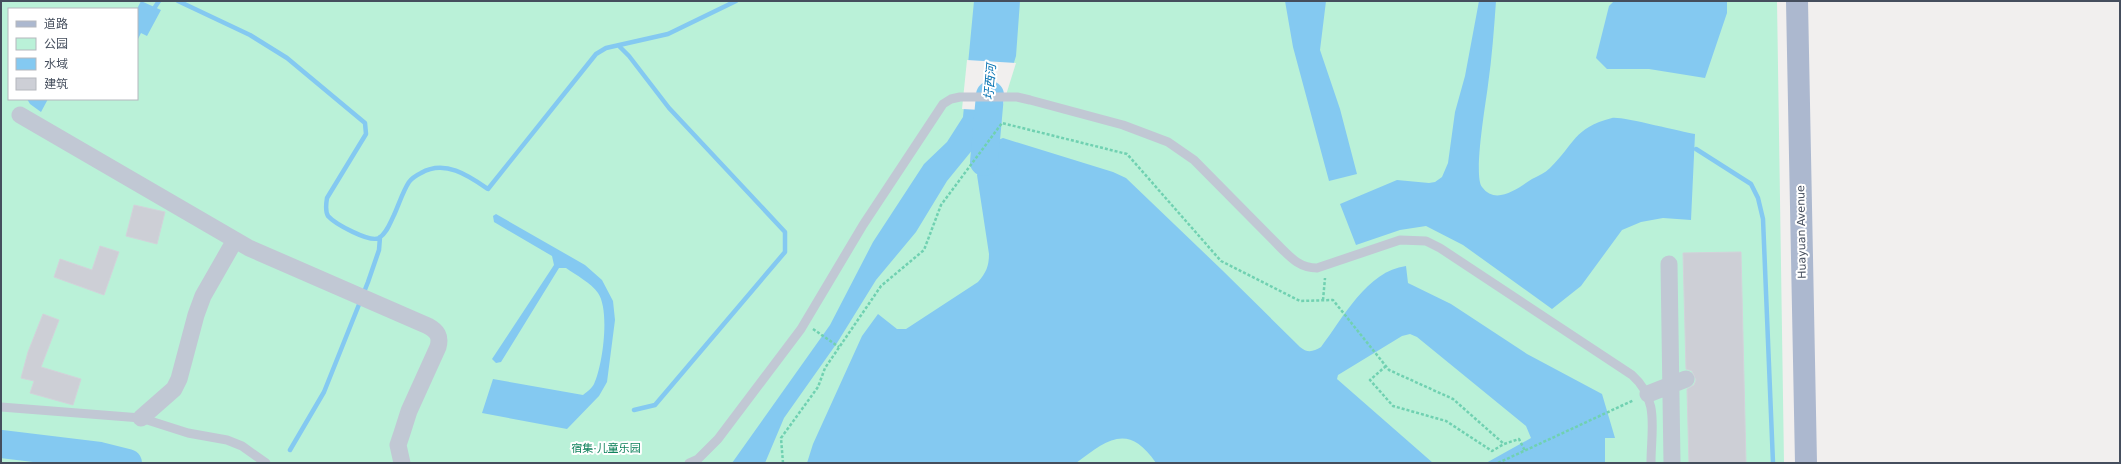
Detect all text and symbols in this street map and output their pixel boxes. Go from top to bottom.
legend [8,8,138,100]
text: 道路 [44,17,68,31]
text: 公园 [44,37,68,51]
text: 水域 [44,57,68,71]
water label: 圩西河 [981,61,999,101]
text: 建筑 [44,77,68,91]
street label: Huayuan Avenue [1794,185,1809,279]
park label: 宿集·儿童乐园 [571,442,641,455]

